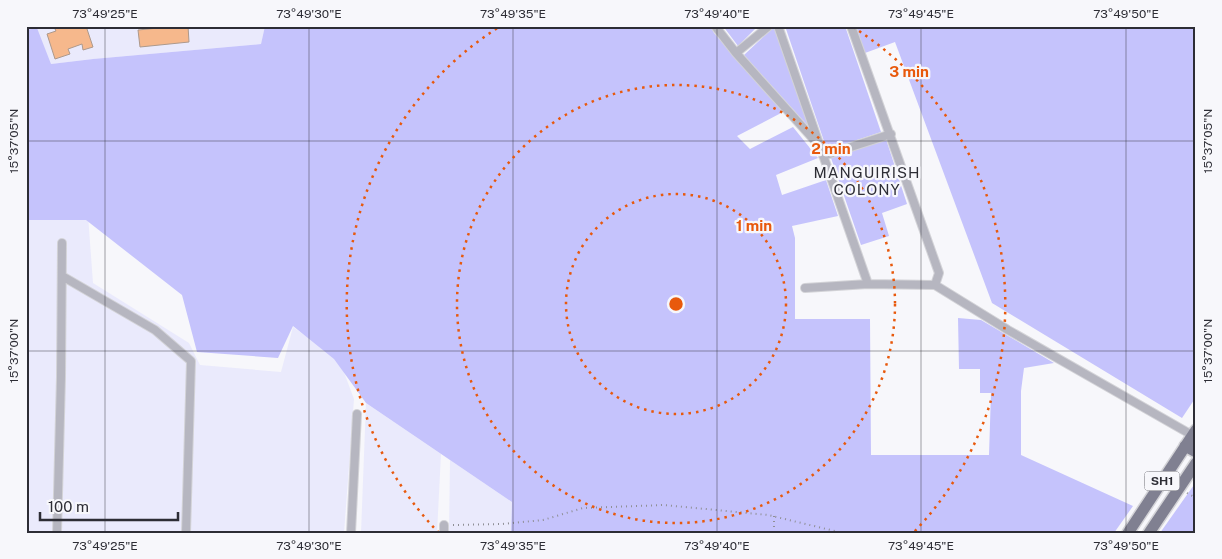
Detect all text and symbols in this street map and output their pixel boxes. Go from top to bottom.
text: 73°49'25"E [72,7,138,21]
text: 73°49'30"E [276,7,342,21]
text: 73°49'35"E [480,7,546,21]
text: 73°49'40"E [684,7,750,21]
text: 73°49'45"E [888,7,954,21]
text: 73°49'50"E [1093,7,1159,21]
text: 3 min [889,63,929,80]
text: 15°37'05"N [7,109,21,173]
text: 15°37'05"N [1201,109,1215,173]
text: 2 min [811,140,851,157]
district label: MANGUIRISH COLONY [814,164,920,198]
text: 1 min [736,217,772,234]
centre of rings [667,295,685,313]
text: 15°37'00"N [7,319,21,383]
text: 15°37'00"N [1201,319,1215,383]
road number: SH1 [1144,472,1180,491]
scale bar [40,489,178,521]
text: 100 m [48,498,89,515]
text: 73°49'25"E [72,539,138,553]
text: 73°49'30"E [276,539,342,553]
text: 73°49'35"E [480,539,546,553]
text: 73°49'40"E [684,539,750,553]
text: 73°49'45"E [888,539,954,553]
text: 73°49'50"E [1093,539,1159,553]

